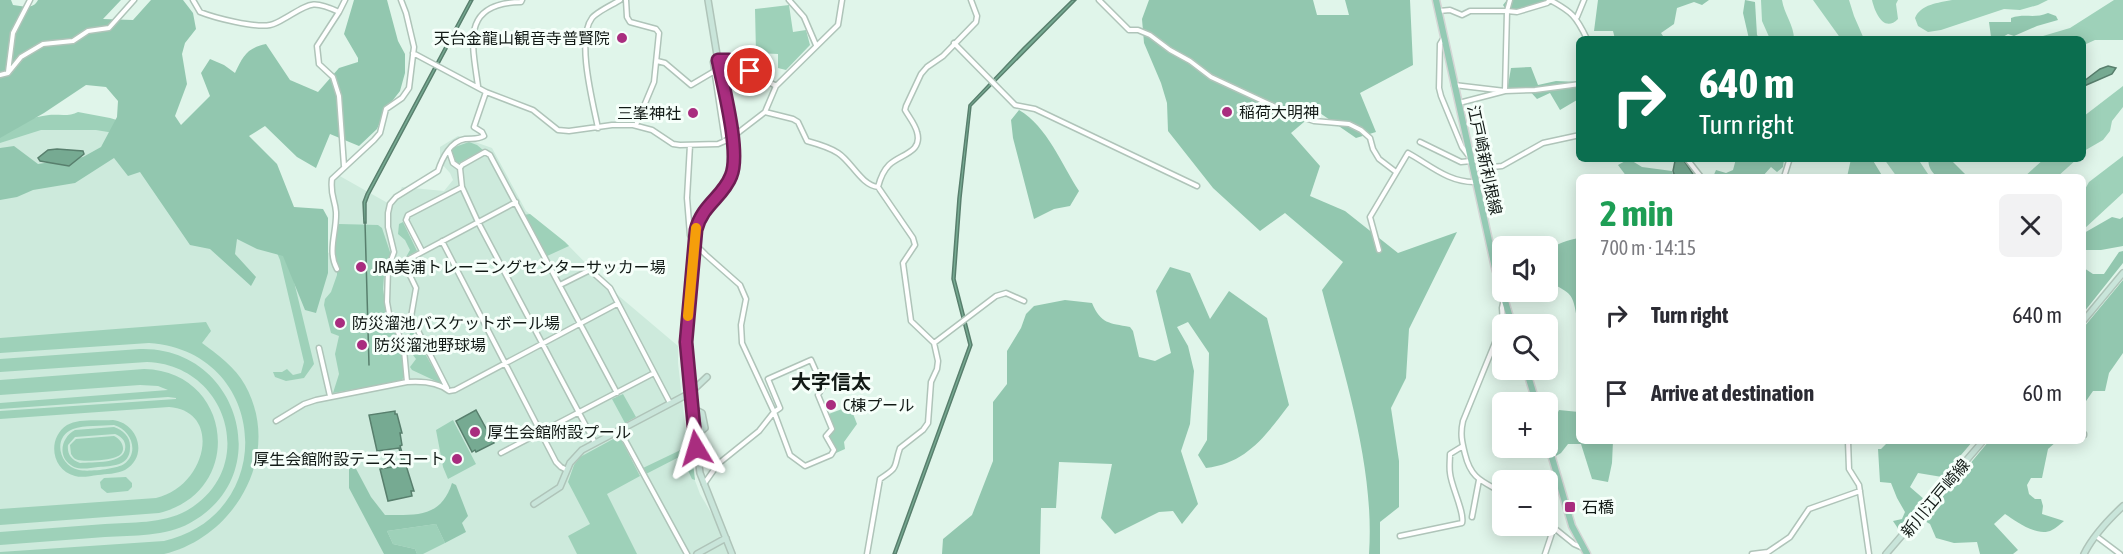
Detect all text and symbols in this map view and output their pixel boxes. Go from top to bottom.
place label: 天台金龍山観音寺普賢院 [434,29,610,47]
marker: 天台金龍山観音寺普賢院 [615,31,629,45]
pin [724,45,775,96]
icon: arrive [733,54,766,87]
text: 640 m [1699,59,1794,107]
icon: right [1600,60,1678,138]
place label: 稲荷大明神 [1239,103,1319,121]
street label: 江戸崎新利根線 [1465,103,1505,217]
place label: 三峯神社 [617,104,681,122]
marker: 稲荷大明神 [1220,105,1234,119]
marker: 三峯神社 [686,106,700,120]
text: Turn right [1699,109,1794,140]
text: 2 min [1600,192,1674,234]
button: close [1999,194,2062,257]
map controls [1492,236,1558,536]
button: sound [1492,236,1558,302]
text: 700 m · 14:15 [1600,236,1696,259]
place label: JRA美浦トレーニングセンターサッカー場 [373,258,666,276]
marker: JRA美浦トレーニングセンターサッカー場 [354,260,368,274]
icon: right [1600,299,1633,332]
text: Turn right [1651,302,1728,328]
text: 640 m [2012,302,2062,328]
place label: 防災溜池バスケットボール場 [352,314,560,332]
button: search [1492,314,1558,380]
marker: 防災溜池バスケットボール場 [333,316,347,330]
place label: 防災溜池野球場 [374,336,486,354]
marker: 防災溜池野球場 [355,338,369,352]
district label: 大字信太 [791,370,871,393]
icon: arrive [1600,377,1633,410]
text: Arrive at destination [1651,380,1814,406]
text: 60 m [2022,380,2062,406]
button: + [1492,392,1558,458]
place label: C棟プール [843,396,914,414]
marker: C棟プール [824,398,838,412]
position arrow [664,416,728,480]
place label: 厚生会館附設プール [487,423,631,441]
marker: 厚生会館附設プール [468,425,482,439]
place label: 厚生会館附設テニスコート [253,450,445,468]
marker: 厚生会館附設テニスコート [450,452,464,466]
street label: 新川江戸崎線 [1897,455,1973,541]
button: − [1492,470,1558,536]
place label: 石橋 [1582,498,1614,516]
marker: 石橋 [1563,500,1577,514]

